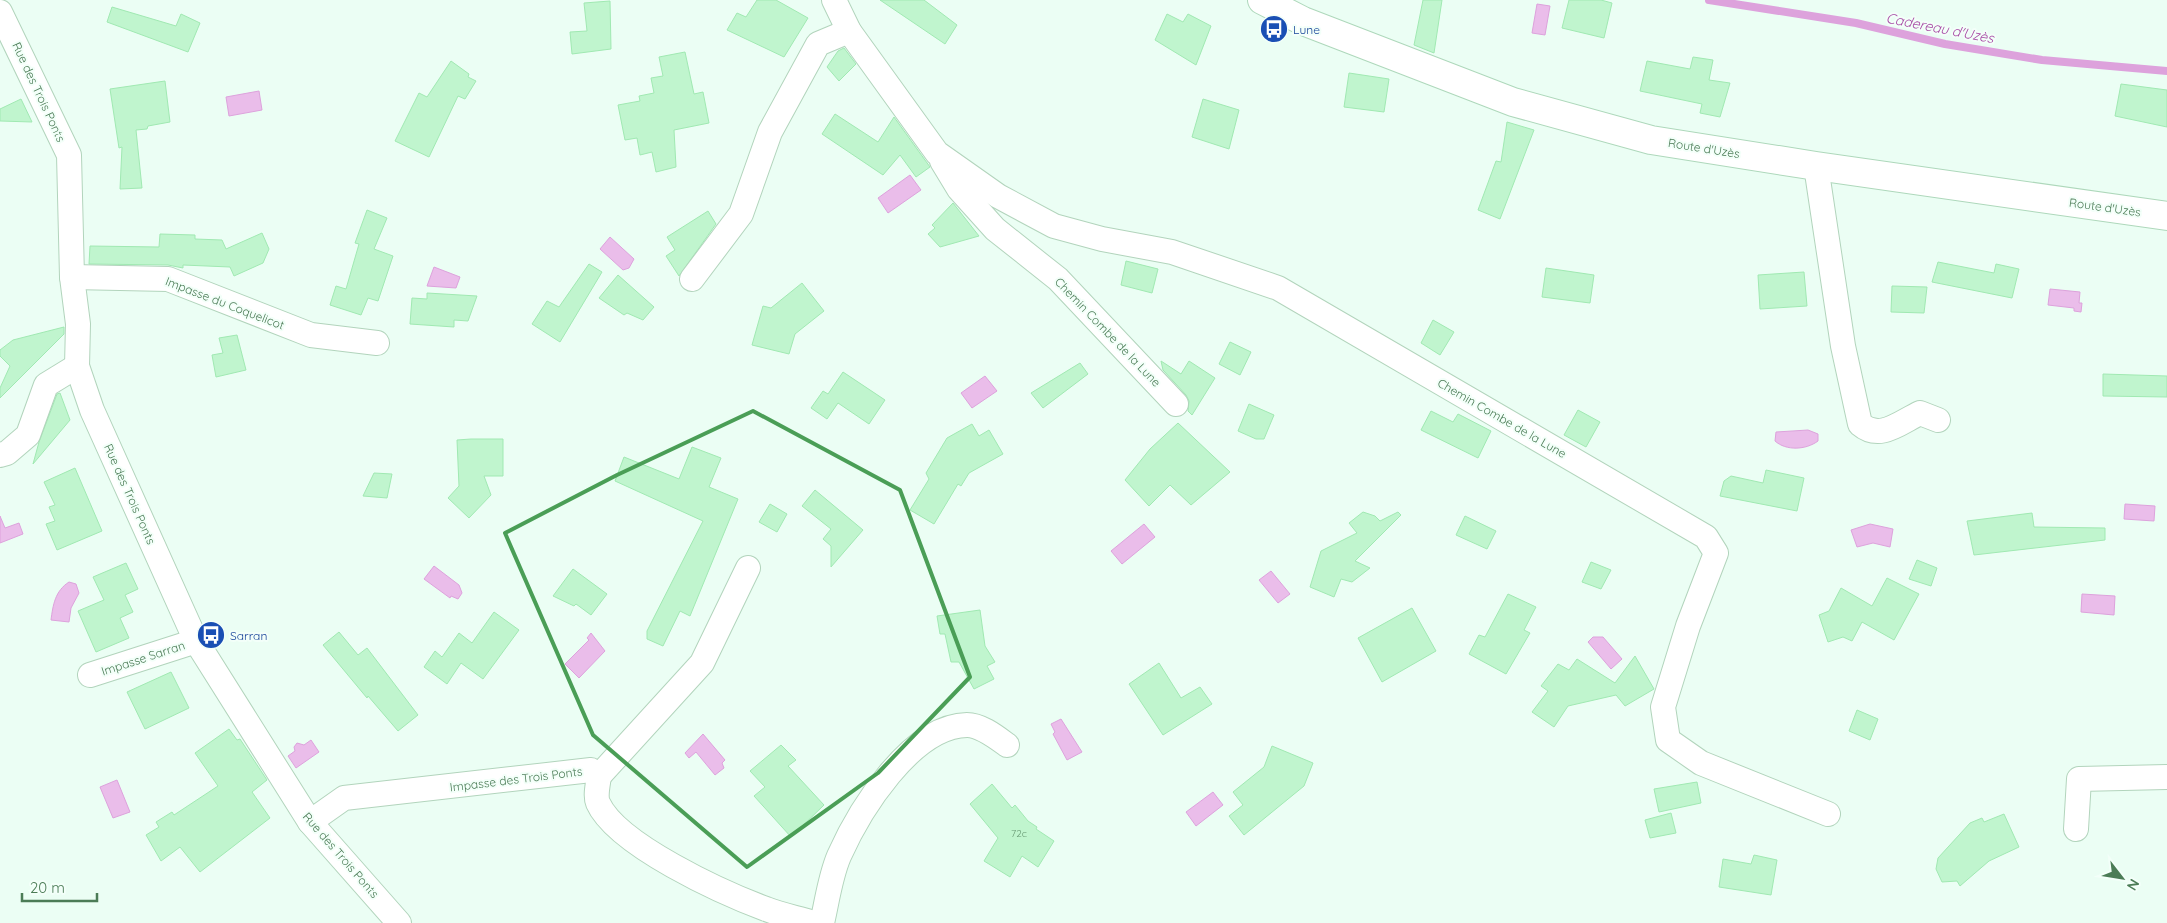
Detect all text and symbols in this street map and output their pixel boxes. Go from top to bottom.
water label: Cadereau d'Uzès [1885,9,1997,48]
bus stop icon: Lune [1259,14,1289,44]
place label: Lune [1293,22,1320,37]
street label: Rue des Trois Ponts [9,40,69,145]
street label: Route d'Uzès [1667,135,1741,161]
street label: Route d'Uzès [2068,195,2142,220]
street label: Impasse du Coquelicot [163,273,287,333]
street label: Chemin Combe de la Lune [1052,274,1164,390]
street label: Chemin Combe de la Lune [1435,375,1569,461]
street label: Rue des Trois Ponts [101,441,159,547]
bus stop icon: Sarran [196,620,226,650]
place label: Sarran [230,628,267,643]
street label: Impasse Sarran [99,637,187,679]
street label: Impasse des Trois Ponts [449,763,584,795]
street label: Rue des Trois Ponts [300,809,382,901]
house number: 72c [1011,827,1027,840]
north arrow [2097,853,2147,903]
scale bar [22,870,98,902]
text: N [2123,876,2144,894]
text: 20 m [30,878,65,897]

